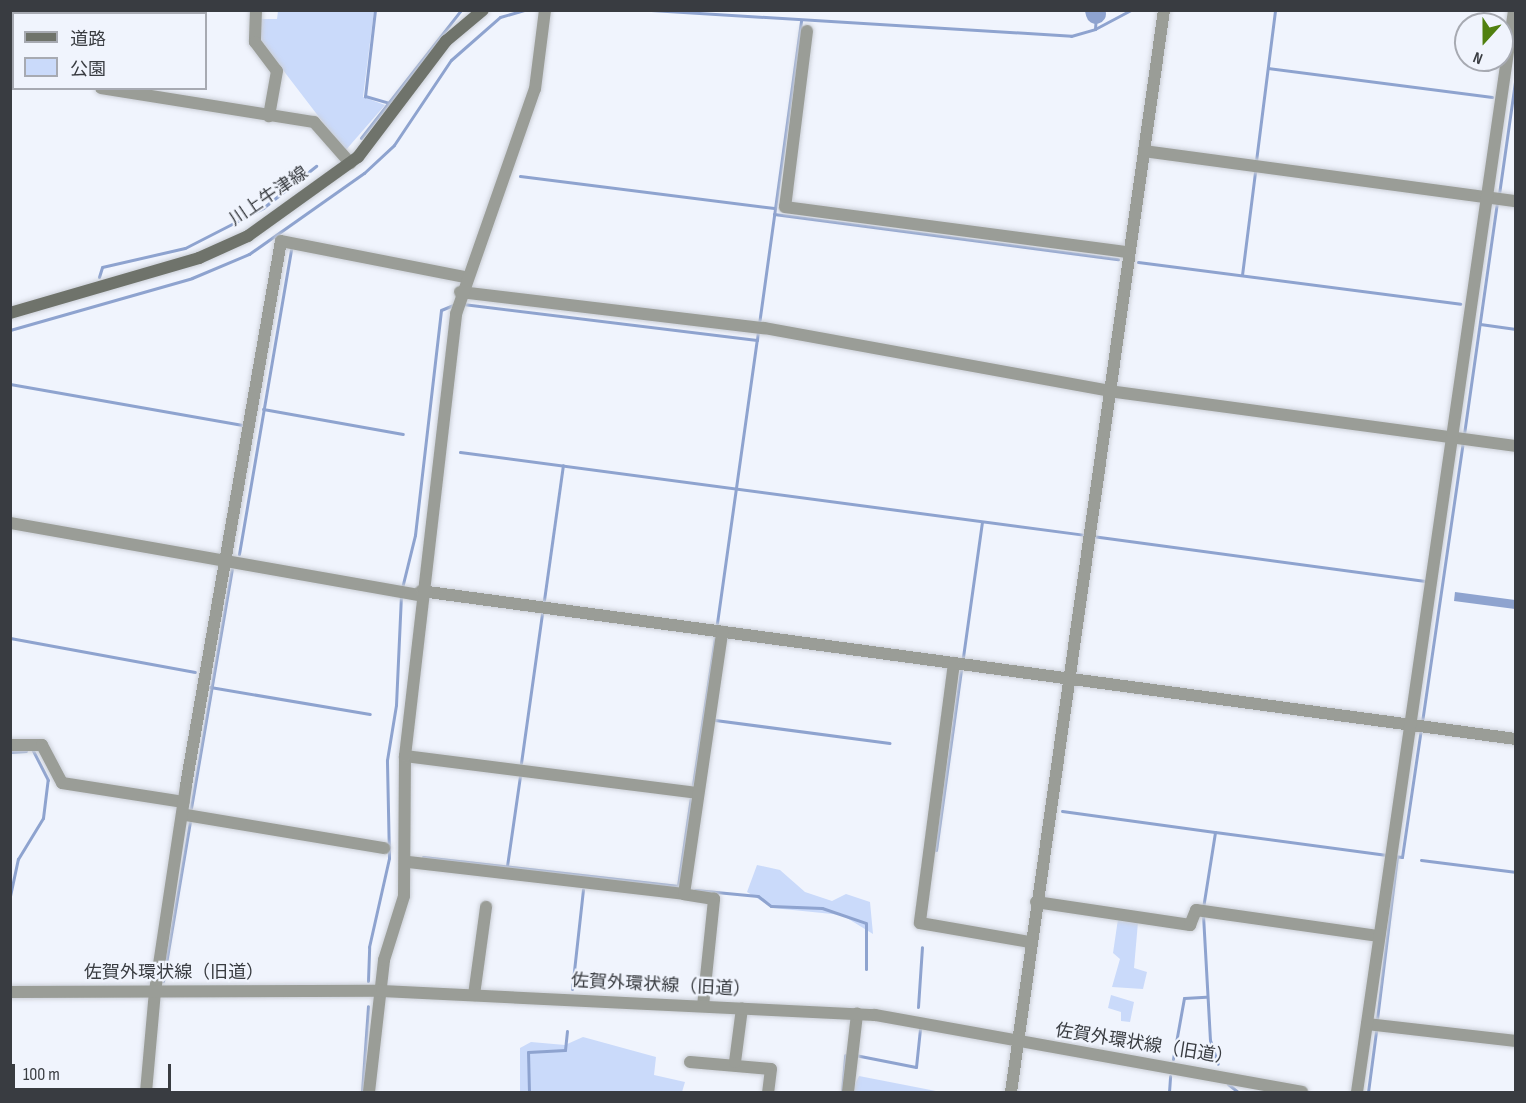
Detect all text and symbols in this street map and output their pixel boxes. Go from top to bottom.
legend [12,12,207,90]
north arrow [1454,12,1514,72]
text: 道路 [70,29,106,50]
text: N [1471,47,1485,68]
text: 公園 [70,59,106,80]
street label: 川上牛津線 [226,163,312,231]
street label: 佐賀外環状線（旧道） [84,962,264,984]
street label: 佐賀外環状線（旧道） [571,971,751,1001]
street label: 佐賀外環状線（旧道） [1053,1020,1235,1070]
scale bar [15,1052,174,1090]
text: 100 m [23,1064,60,1085]

